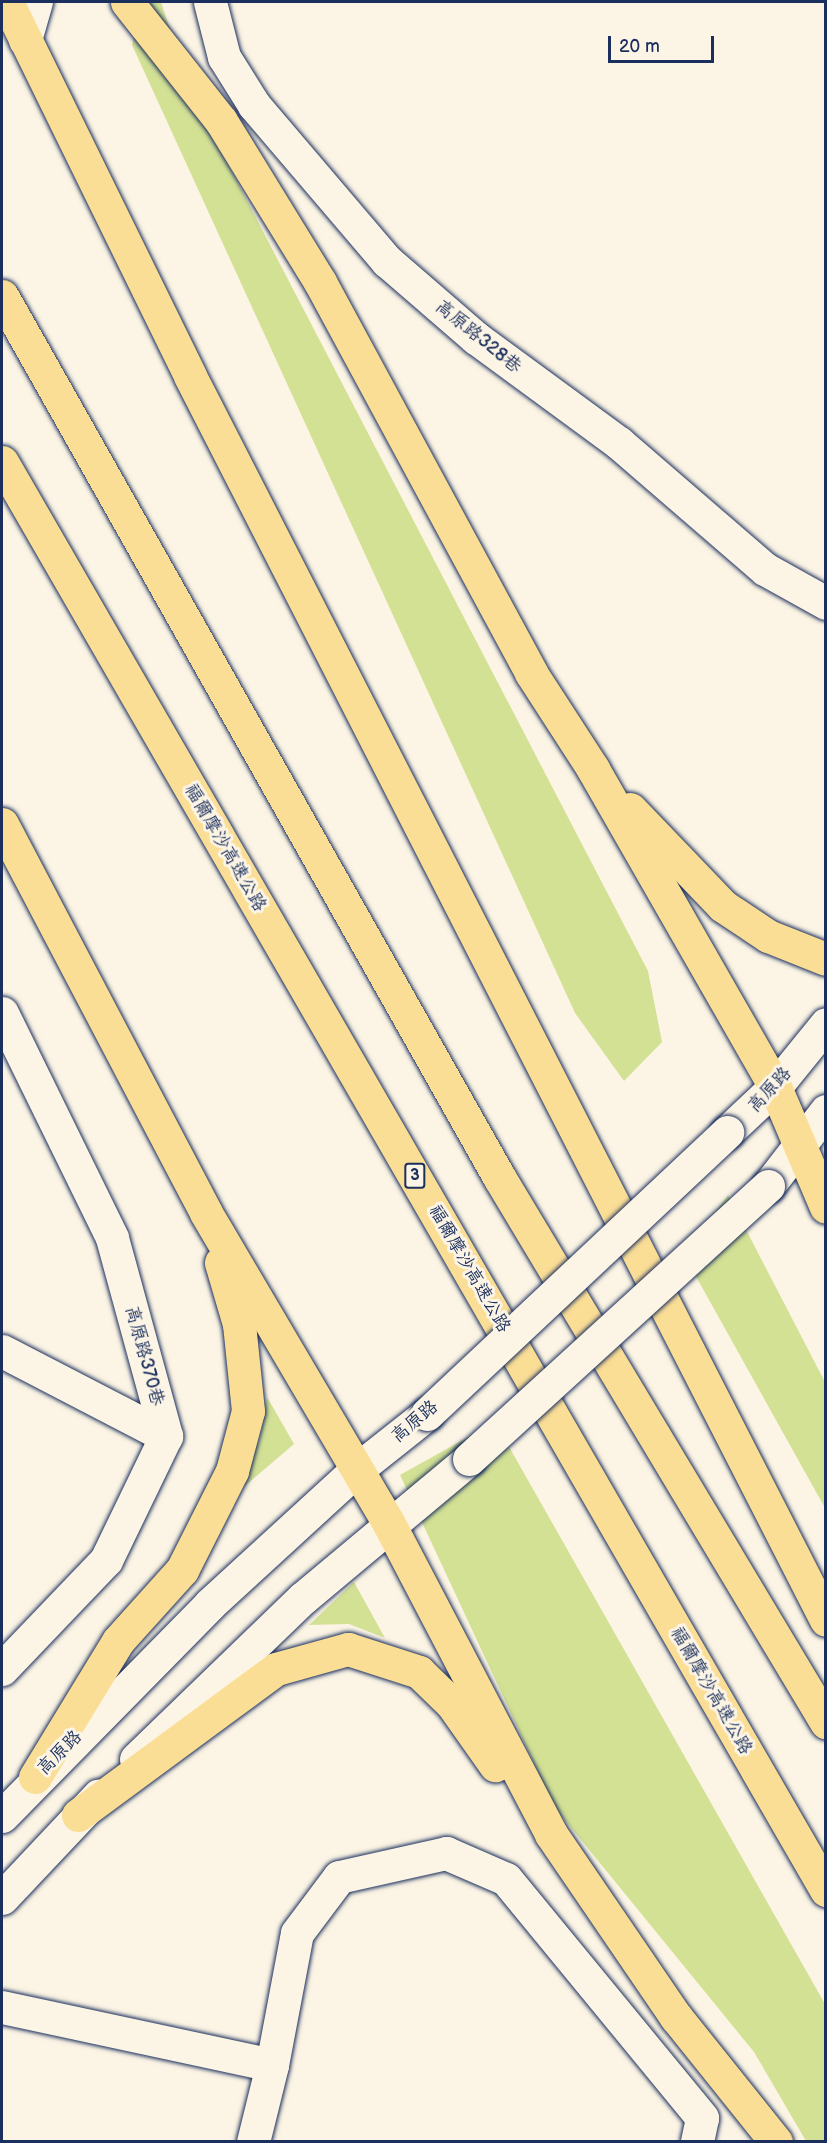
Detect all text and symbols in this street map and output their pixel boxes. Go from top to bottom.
scale bar [611,24,718,62]
text: 20 m [619,36,660,57]
street label: 高原路328巷 [431,296,525,378]
street label: 福爾摩沙高速公路 [180,780,270,916]
street label: 高原路 [744,1063,796,1117]
road number: 3 [403,1163,427,1189]
street label: 福爾摩沙高速公路 [424,1201,514,1337]
street label: 高原路370巷 [120,1304,168,1408]
street label: 高原路 [387,1396,443,1448]
street label: 福爾摩沙高速公路 [666,1623,756,1759]
street label: 高原路 [33,1726,87,1780]

